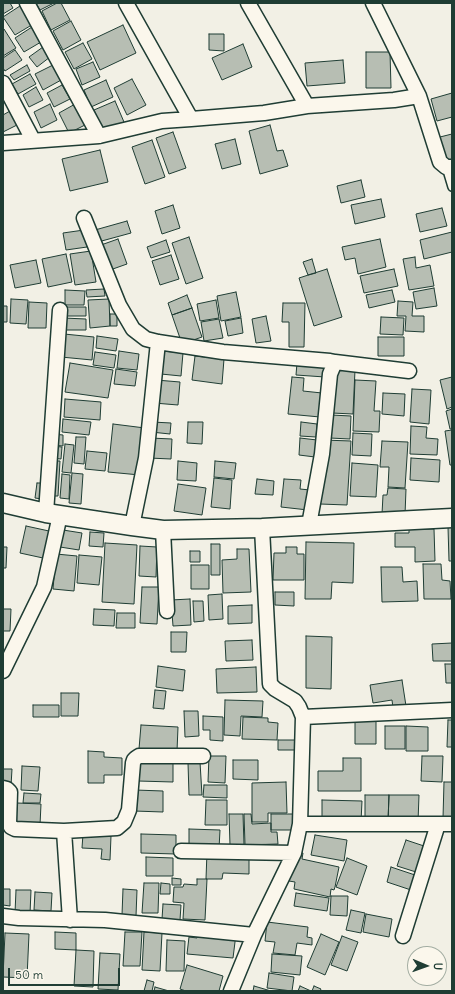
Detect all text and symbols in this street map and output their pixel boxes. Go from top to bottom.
north arrow [407,946,447,986]
scale bar [10,960,122,986]
text: U [431,962,445,970]
text: 50 m [15,967,43,982]

